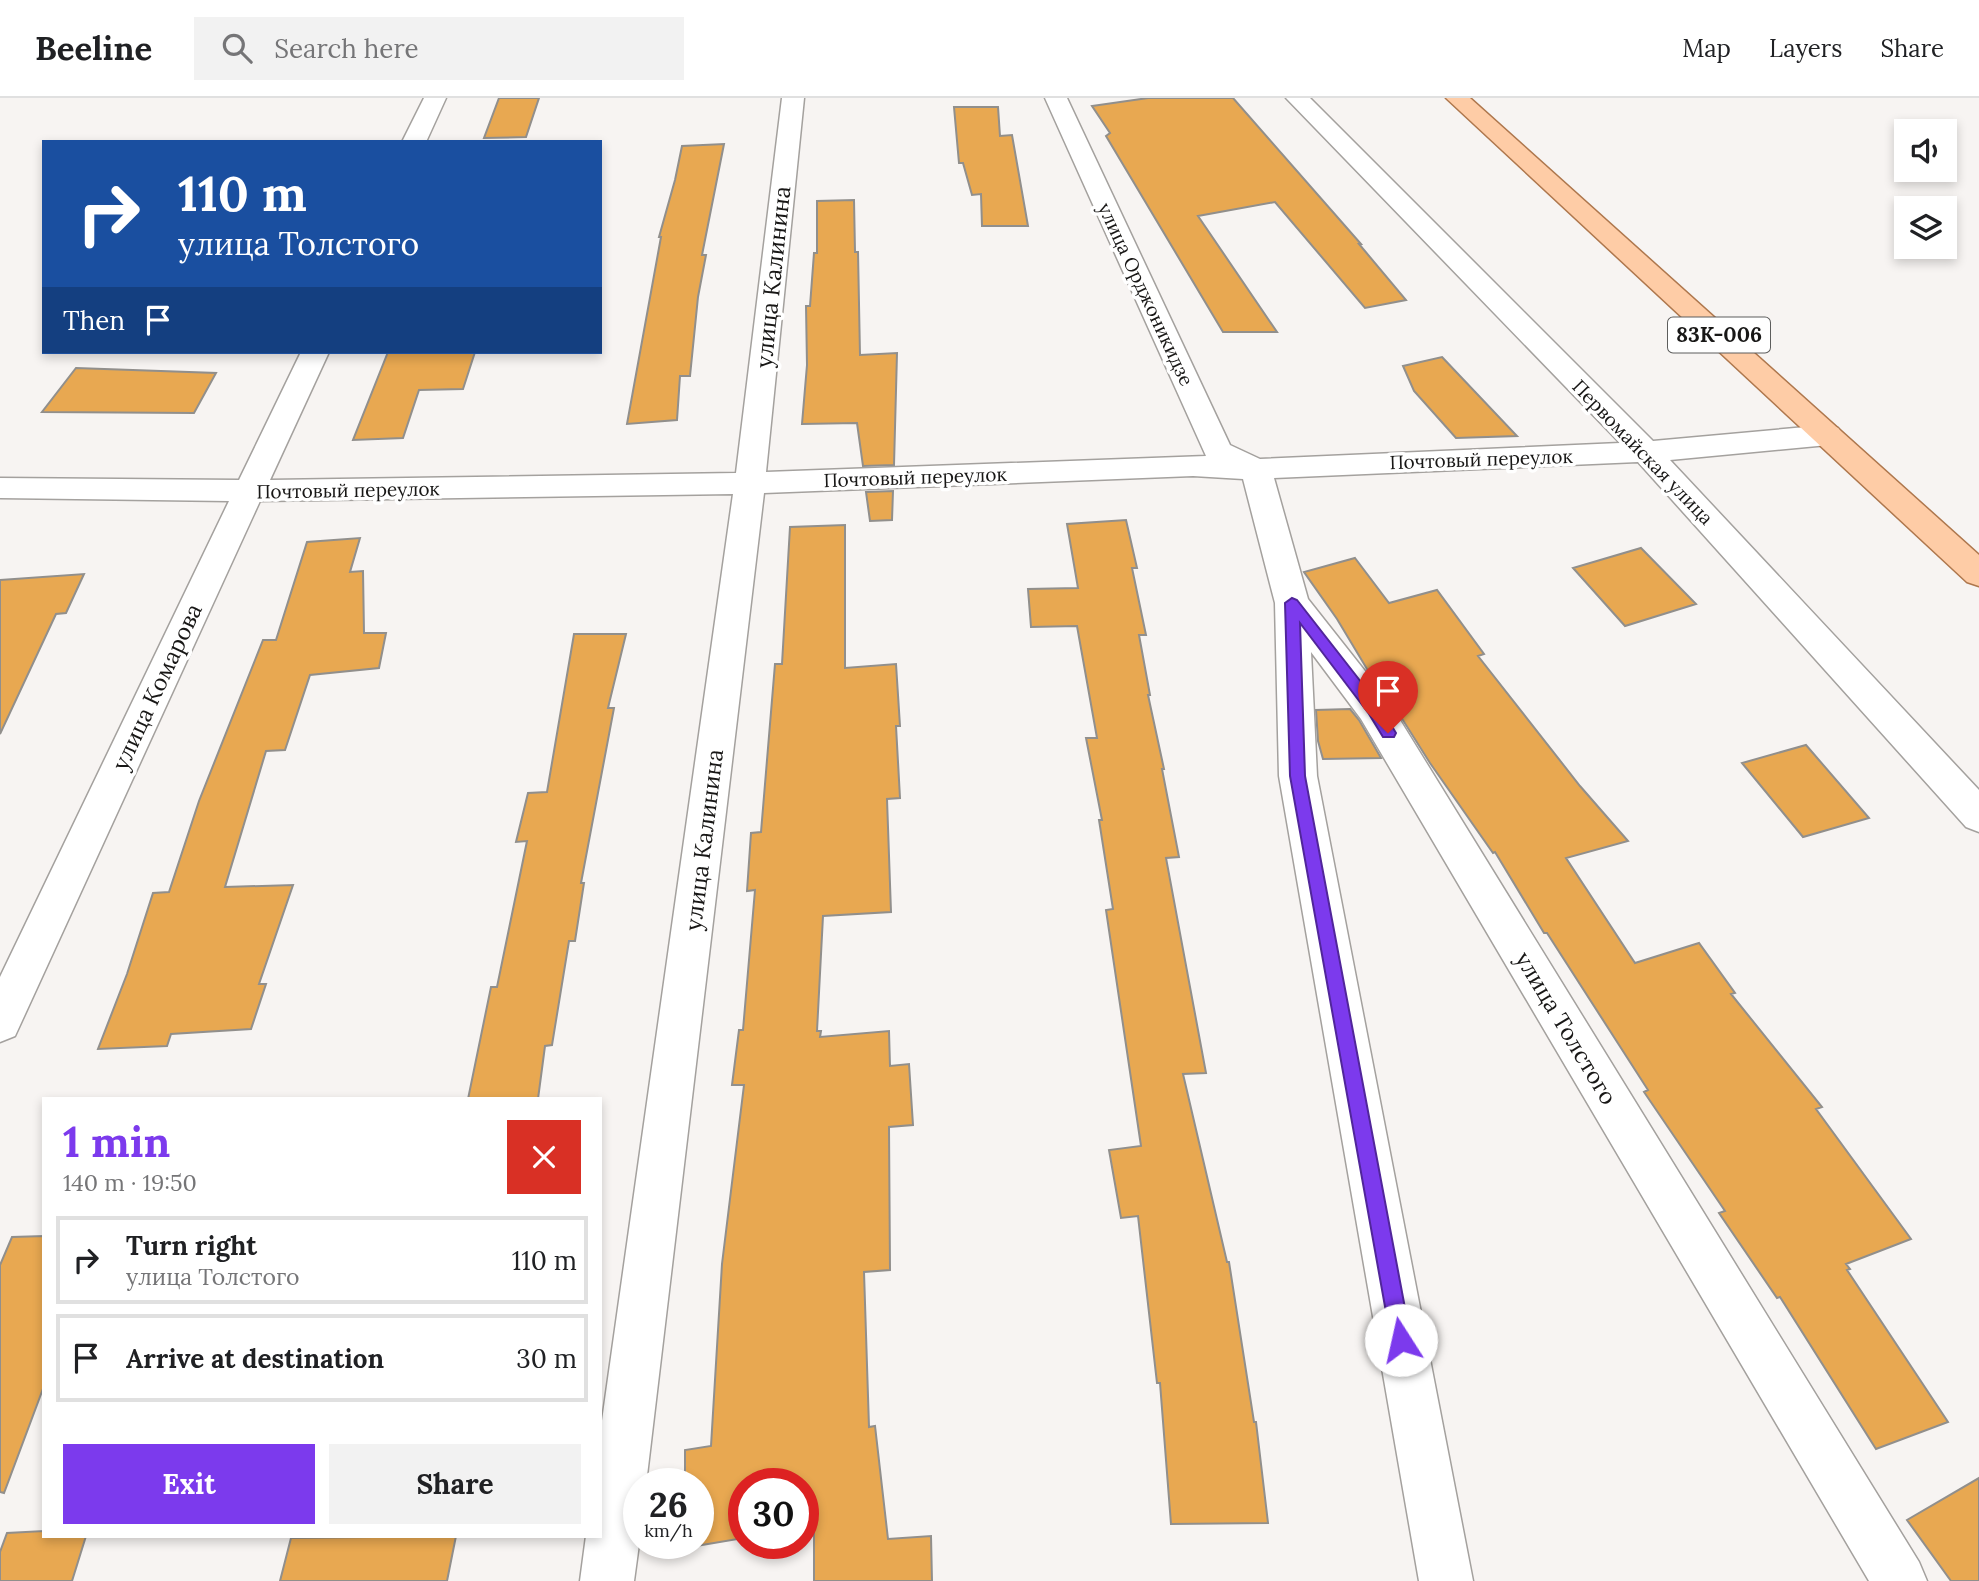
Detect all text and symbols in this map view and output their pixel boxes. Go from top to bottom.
search box [194,17,684,80]
text: Beeline [35,27,152,69]
icon: search [218,29,256,67]
text: Search here [274,32,419,65]
text: Map [1682,33,1731,64]
text: Layers [1769,33,1842,64]
text: Share [1880,33,1944,64]
map controls [1894,119,1957,259]
button: sound [1894,119,1957,182]
text: 110 m [178,162,307,224]
icon: right [63,168,154,259]
street label: улица Калинина [749,184,796,369]
button: layers [1894,196,1957,259]
street label: улица Орджоникидзе [1093,199,1199,389]
text: улица Толстого [178,223,419,264]
icon: arrive [139,301,177,339]
text: Then [63,304,125,337]
road number: 83К-006 [1668,317,1770,352]
street label: Первомайская улица [1567,374,1719,530]
street label: Почтовый переулок [1389,444,1574,474]
street label: Почтовый переулок [823,462,1008,492]
street label: Почтовый переулок [256,476,441,504]
street label: улица Комарова [105,599,208,775]
pin [1358,661,1418,733]
icon: arrive [1369,672,1407,710]
street label: улица Калинина [678,747,729,932]
street label: улица Толстого [1509,946,1624,1110]
text: 1 min [63,1115,170,1169]
button: close [507,1120,581,1194]
text: 140 m · 19:50 [63,1168,197,1197]
text: Turn right [126,1229,257,1262]
icon: right [67,1241,105,1279]
text: 110 m [512,1244,577,1277]
text: улица Толстого [126,1262,299,1291]
position arrow [1364,1303,1438,1377]
icon: arrive [67,1339,105,1377]
text: Arrive at destination [126,1342,384,1375]
text: 30 m [516,1342,577,1375]
button: Exit [63,1444,315,1524]
button: Share [329,1444,581,1524]
speed limit sign: 30 [728,1468,819,1559]
text: 26 [649,1482,688,1527]
text: km/h [644,1519,693,1542]

